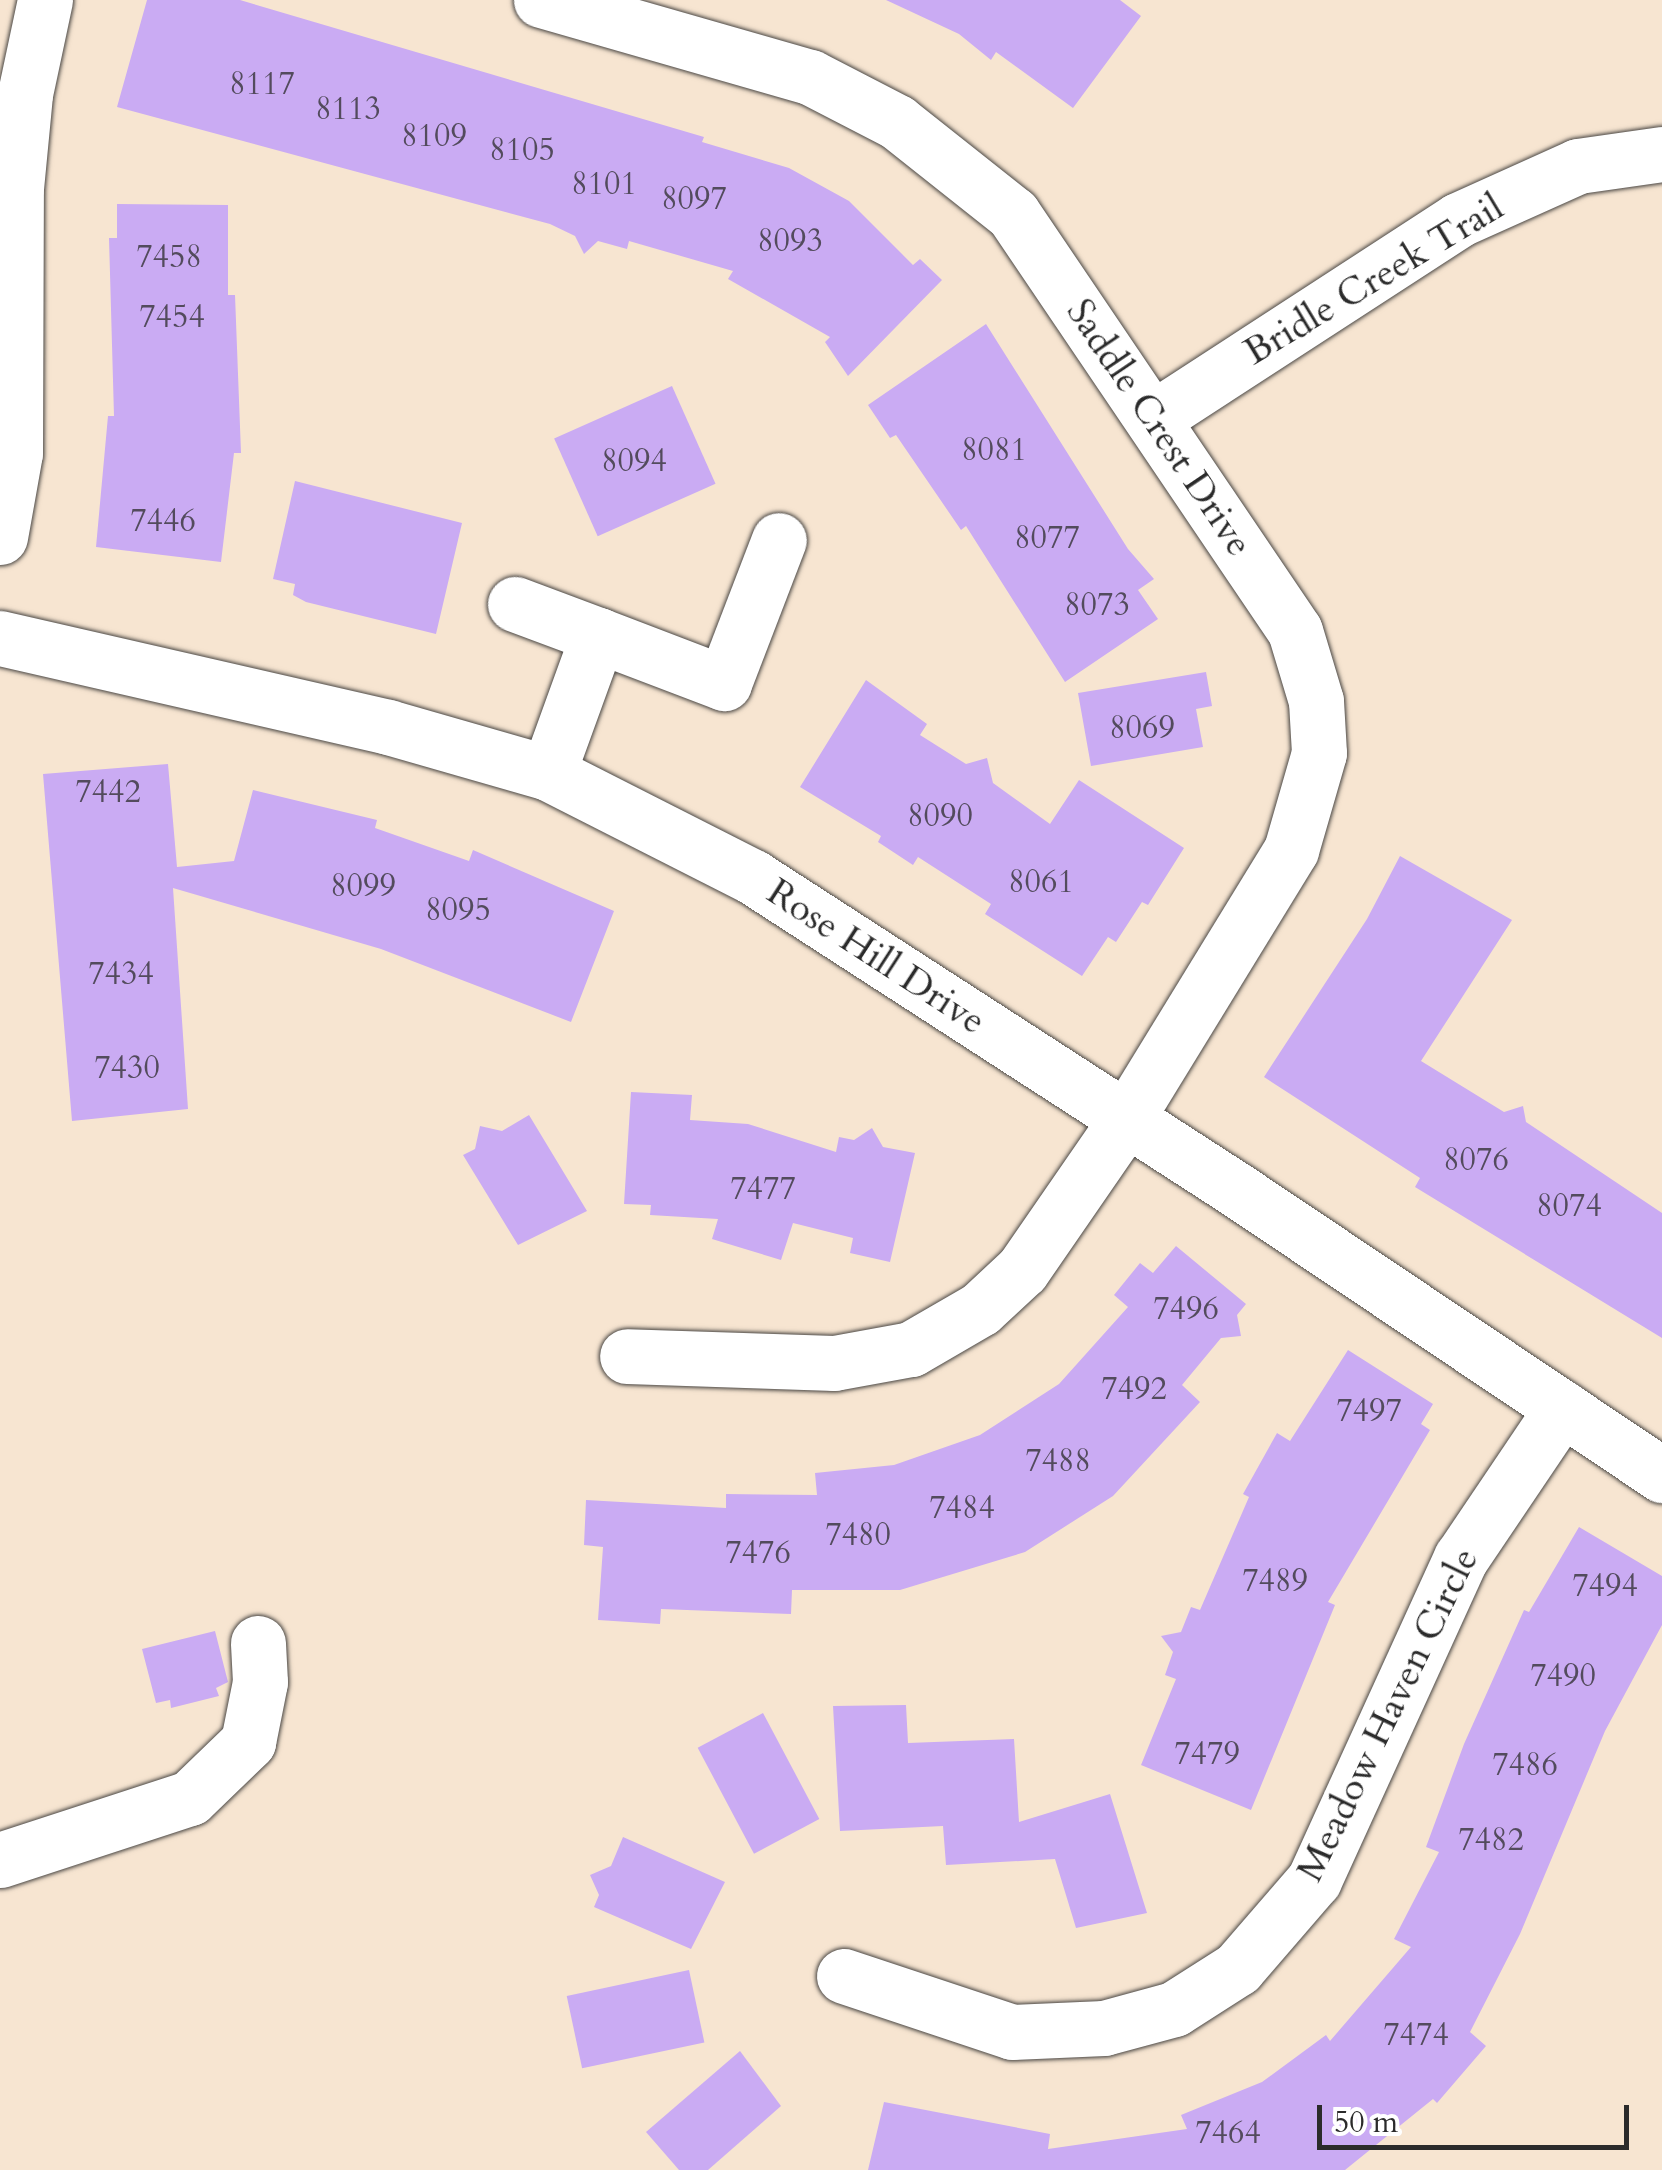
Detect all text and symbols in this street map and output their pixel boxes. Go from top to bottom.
house number: 8117 [229,65,295,103]
house number: 8113 [315,90,381,128]
house number: 8109 [401,117,467,155]
house number: 8105 [489,131,555,169]
house number: 8101 [571,165,637,203]
house number: 8097 [661,180,727,218]
street label: Bridle Creek Trail [1236,185,1512,375]
house number: 8093 [757,222,823,260]
house number: 7458 [136,238,202,276]
street label: Saddle Crest Drive [1056,291,1262,565]
house number: 7454 [139,298,205,336]
house number: 8081 [961,431,1027,469]
house number: 8094 [601,442,667,480]
house number: 7446 [130,502,196,540]
house number: 8077 [1014,519,1080,557]
house number: 8073 [1064,586,1130,624]
house number: 8069 [1109,709,1175,747]
house number: 7442 [75,773,141,811]
house number: 8090 [907,797,973,835]
house number: 8061 [1008,863,1074,901]
house number: 8099 [330,867,396,905]
street label: Rose Hill Drive [758,870,994,1044]
house number: 8095 [425,891,491,929]
house number: 7434 [88,955,154,993]
house number: 7430 [94,1049,160,1087]
house number: 8076 [1443,1141,1509,1179]
house number: 7477 [730,1170,796,1208]
house number: 8074 [1536,1187,1602,1225]
house number: 7496 [1153,1290,1219,1328]
house number: 7492 [1101,1370,1167,1408]
house number: 7497 [1336,1392,1402,1430]
house number: 7488 [1025,1442,1091,1480]
house number: 7484 [929,1489,995,1527]
house number: 7480 [825,1516,891,1554]
house number: 7476 [725,1534,791,1572]
street label: Meadow Haven Circle [1287,1541,1489,1889]
house number: 7489 [1242,1562,1308,1600]
house number: 7494 [1572,1567,1638,1605]
house number: 7490 [1530,1657,1596,1695]
house number: 7479 [1174,1735,1240,1773]
house number: 7486 [1492,1746,1558,1784]
house number: 7482 [1458,1821,1524,1859]
house number: 7474 [1383,2016,1449,2054]
scale bar [1322,2085,1634,2147]
text: 50 m [1334,2102,1398,2143]
house number: 7464 [1195,2114,1261,2152]

